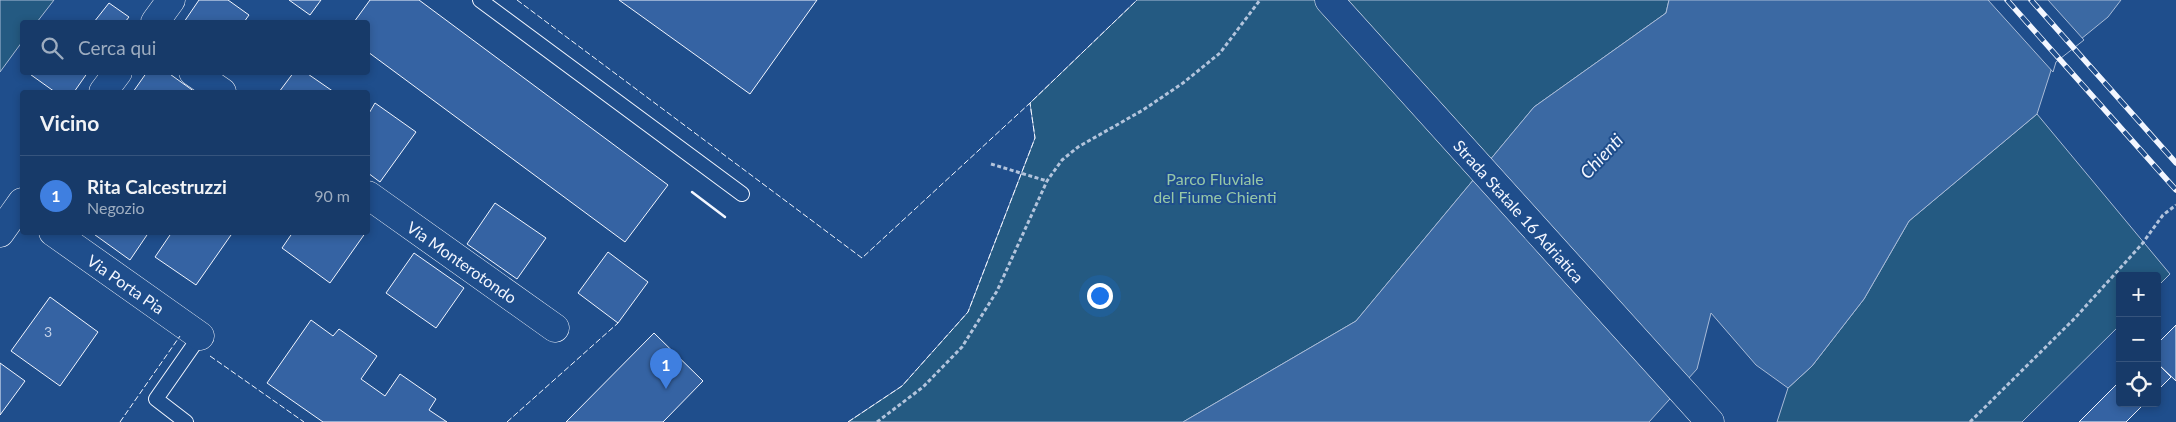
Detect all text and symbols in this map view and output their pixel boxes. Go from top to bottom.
search box [20,20,370,75]
icon: search [38,34,66,62]
text: Cerca qui [78,36,156,59]
text: Vicino [40,110,99,135]
water label: Chienti [1575,129,1628,183]
street label: Strada Statale 16 Adriatica [1450,136,1588,286]
park label: Parco Fluviale del Fiume Chienti [1153,169,1277,206]
text: Rita Calcestruzzi [87,175,227,198]
text: 1 [51,186,61,205]
text: 90 m [314,186,350,205]
text: Negozio [87,198,145,217]
street label: Via Monterotondo [404,217,520,307]
street label: Via Porta Pia [84,250,168,318]
map controls [2116,272,2161,407]
button: + [2116,272,2161,317]
your location [1087,283,1113,309]
button: − [2116,317,2161,362]
house number: 3 [44,323,52,340]
pin: 1 [650,348,682,389]
button: locate [2116,362,2161,407]

